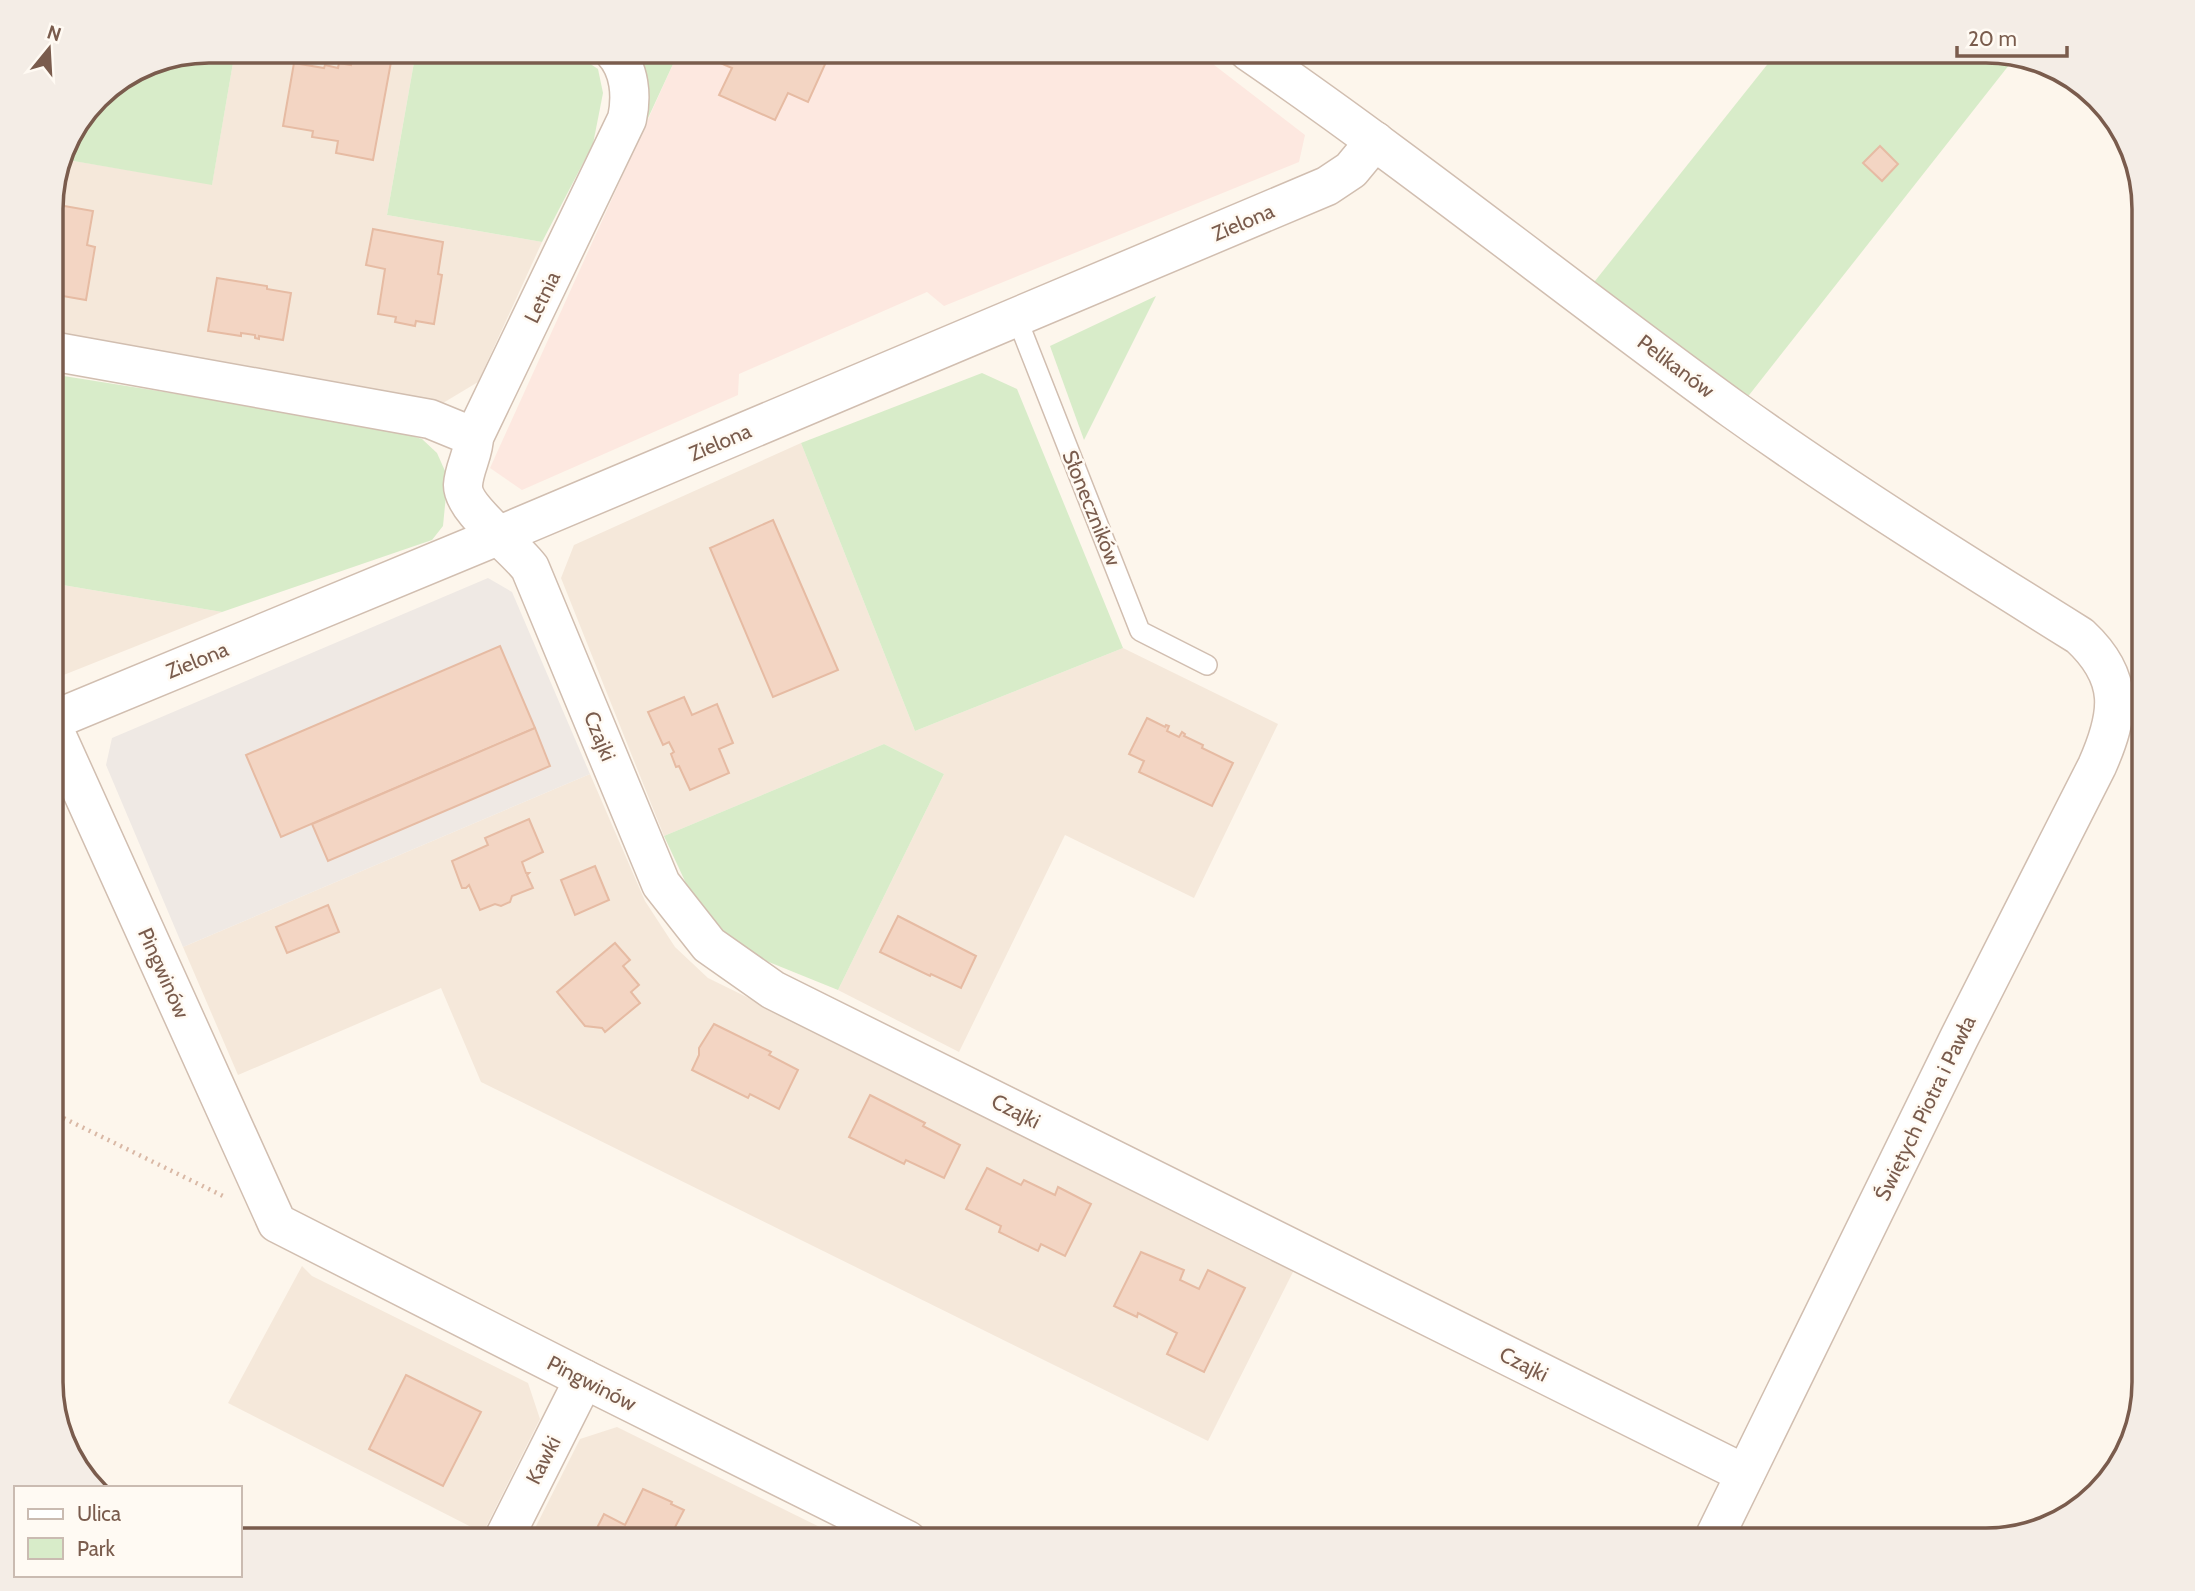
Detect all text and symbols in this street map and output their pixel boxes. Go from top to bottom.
north arrow [14,14,84,84]
scale bar [1957,14,2067,58]
text: N [44,20,64,46]
text: 20 m [1968,26,2017,51]
street label: Zielona [1208,198,1278,246]
street label: Letnia [519,267,565,327]
street label: Pelikanów [1633,329,1719,403]
street label: Zielona [685,418,755,466]
street label: Słoneczników [1057,447,1127,569]
street label: Zielona [162,636,232,684]
street label: Czajki [578,708,621,765]
street label: Pingwinów [133,924,195,1022]
street label: Świętych Piotra i Pawła [1869,1011,1981,1205]
street label: Czajki [987,1088,1044,1135]
street label: Czajki [1495,1341,1552,1388]
street label: Pingwinów [543,1350,641,1416]
street label: Kawki [520,1432,566,1488]
legend [14,1486,242,1577]
text: Ulica [77,1501,121,1526]
text: Park [77,1536,115,1561]

